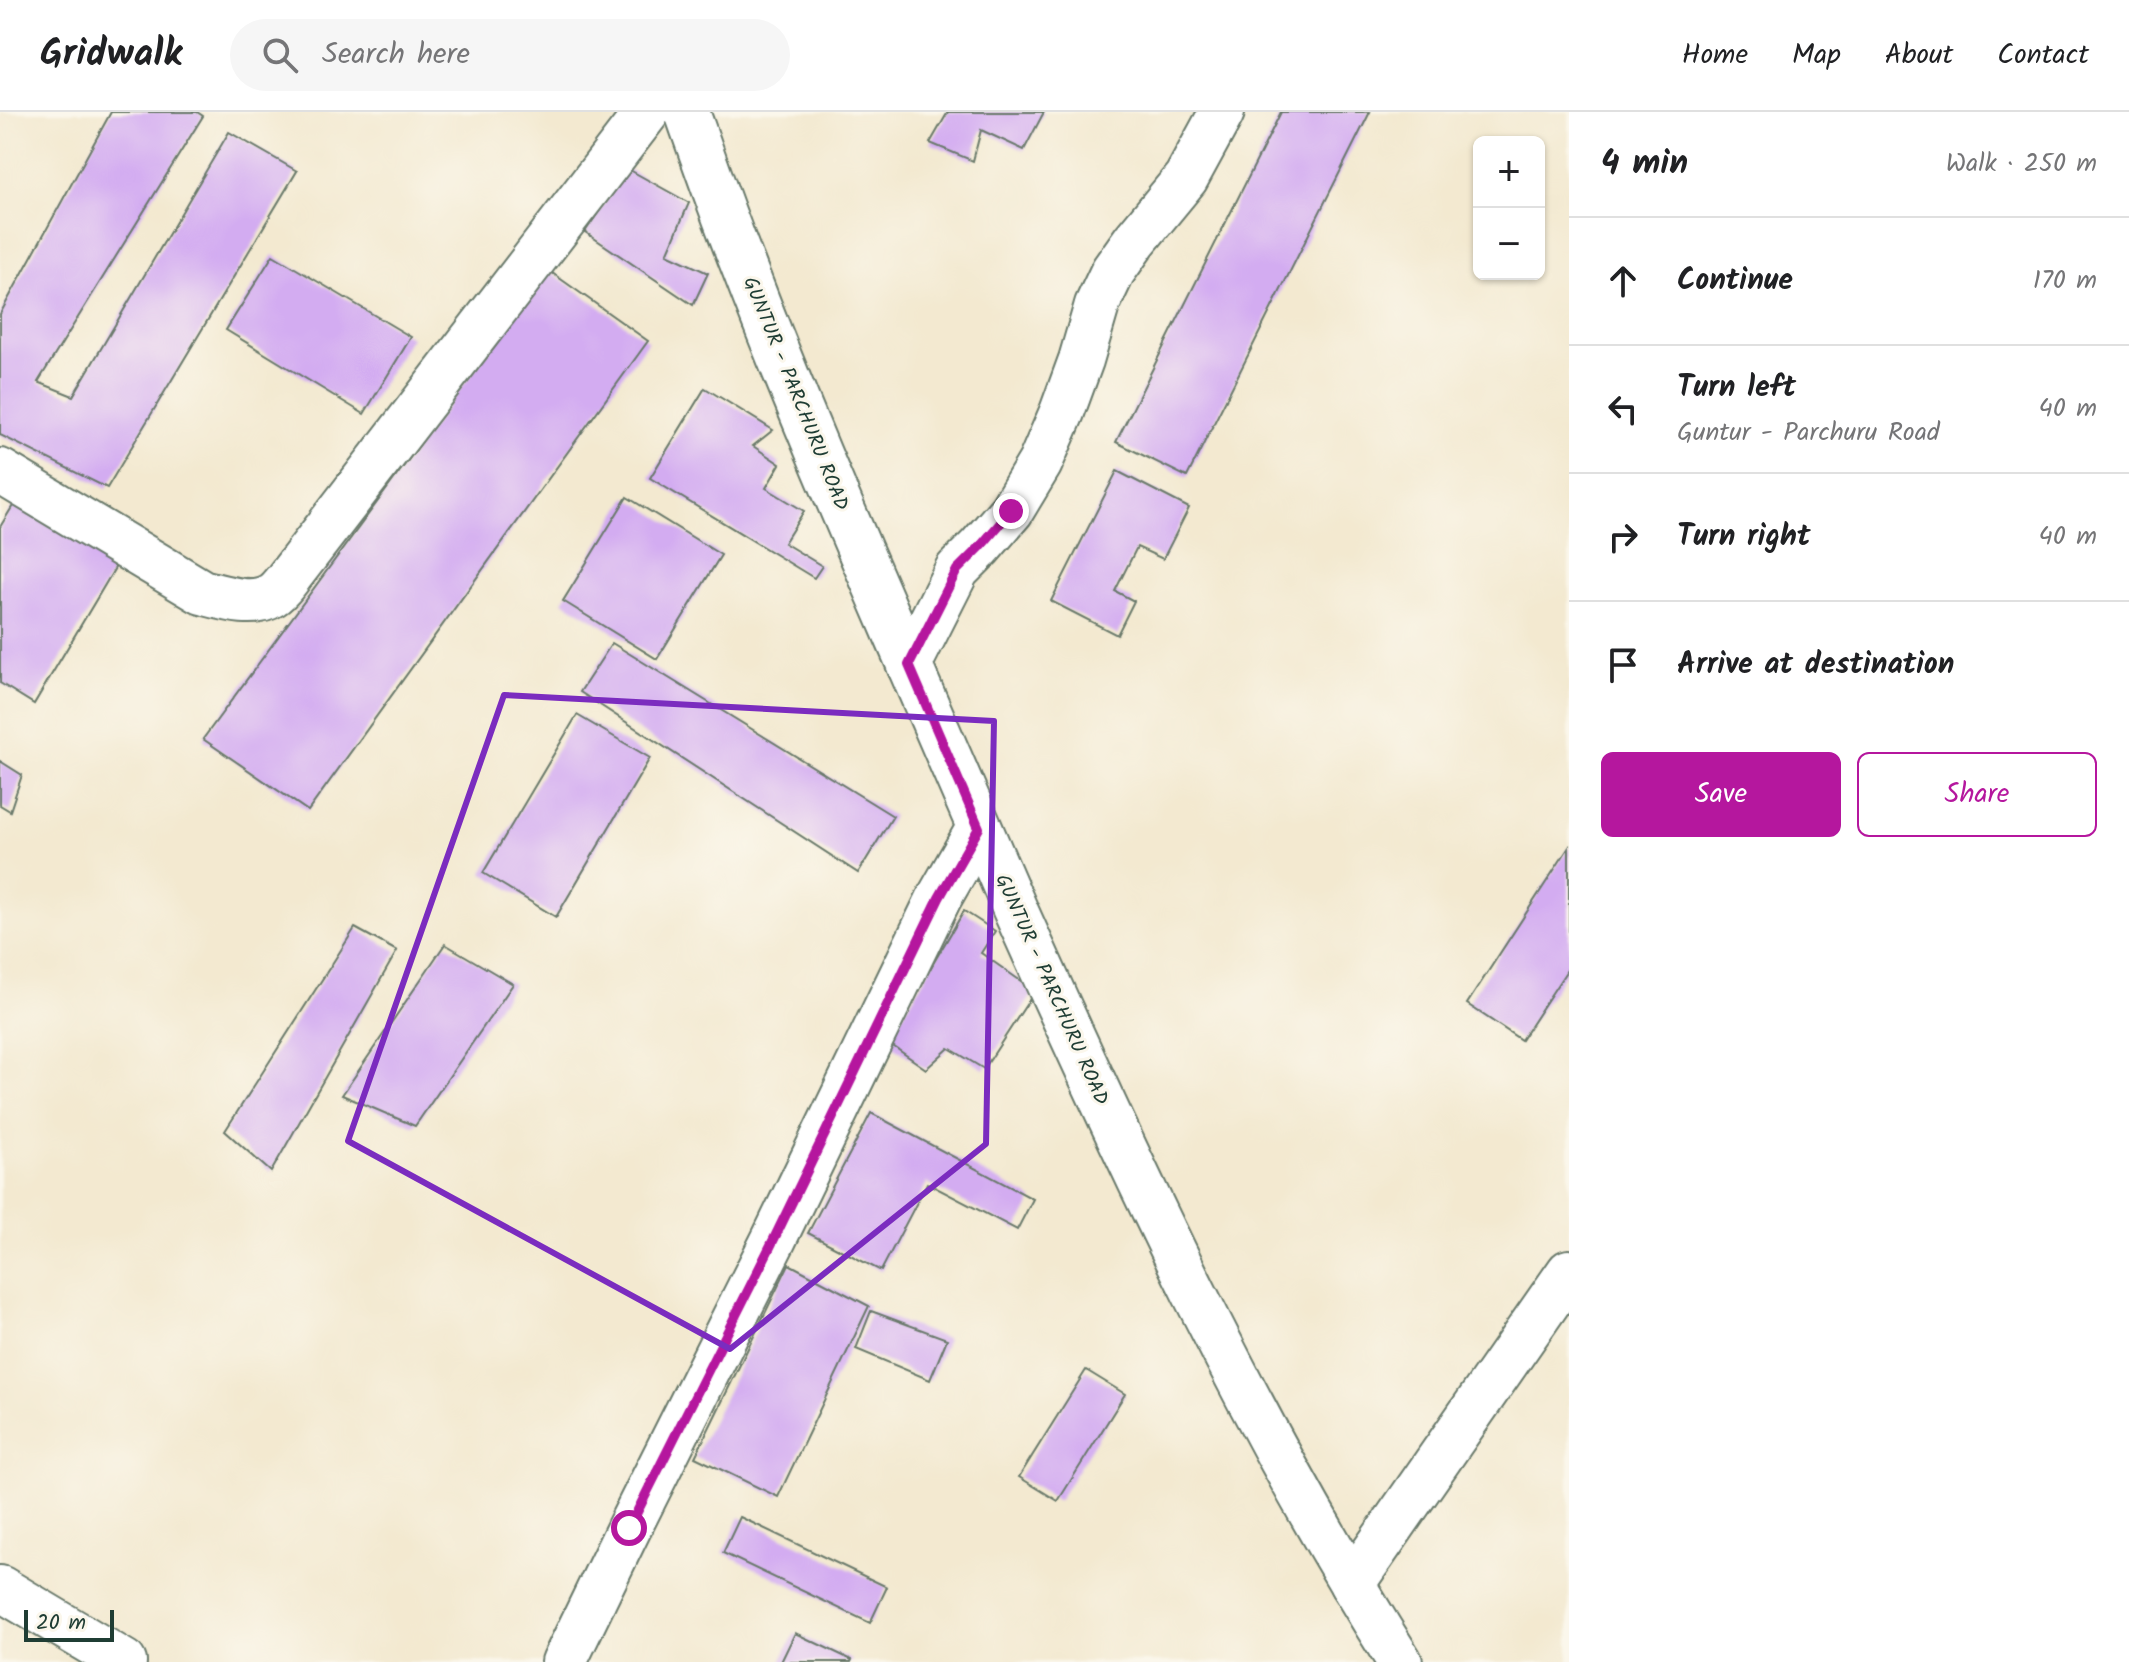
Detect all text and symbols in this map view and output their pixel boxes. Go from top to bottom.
search box [230,19,790,91]
text: Gridwalk [40,25,182,85]
text: Search here [322,31,470,79]
icon: search [258,33,302,77]
text: Home [1682,33,1748,78]
text: Map [1792,33,1841,78]
text: About [1885,33,1953,78]
text: Contact [1997,33,2089,78]
map controls [1473,136,1545,280]
button: + [1473,136,1545,208]
text: 4 min [1601,137,1688,191]
text: Walk · 250 m [1946,143,2097,185]
button: − [1473,208,1545,280]
text: Continue [1677,257,1793,305]
icon: ahead [1601,259,1645,303]
text: 170 m [2033,260,2097,302]
street label: GUNTUR - PARCHURU ROAD [733,272,857,516]
text: Turn left [1677,364,1796,412]
icon: left [1601,387,1645,431]
text: 40 m [2039,388,2097,430]
text: Guntur - Parchuru Road [1677,412,1940,454]
route end [993,493,1029,529]
text: Turn right [1677,513,1810,561]
icon: right [1601,515,1645,559]
text: 40 m [2039,516,2097,558]
text: Arrive at destination [1677,641,1954,689]
icon: arrive [1601,643,1645,687]
button: Save [1601,752,1841,837]
button: Share [1857,752,2097,837]
street label: GUNTUR - PARCHURU ROAD [986,869,1116,1111]
route start [611,1510,647,1546]
scale bar [24,1606,114,1642]
text: 20 m [36,1606,86,1641]

